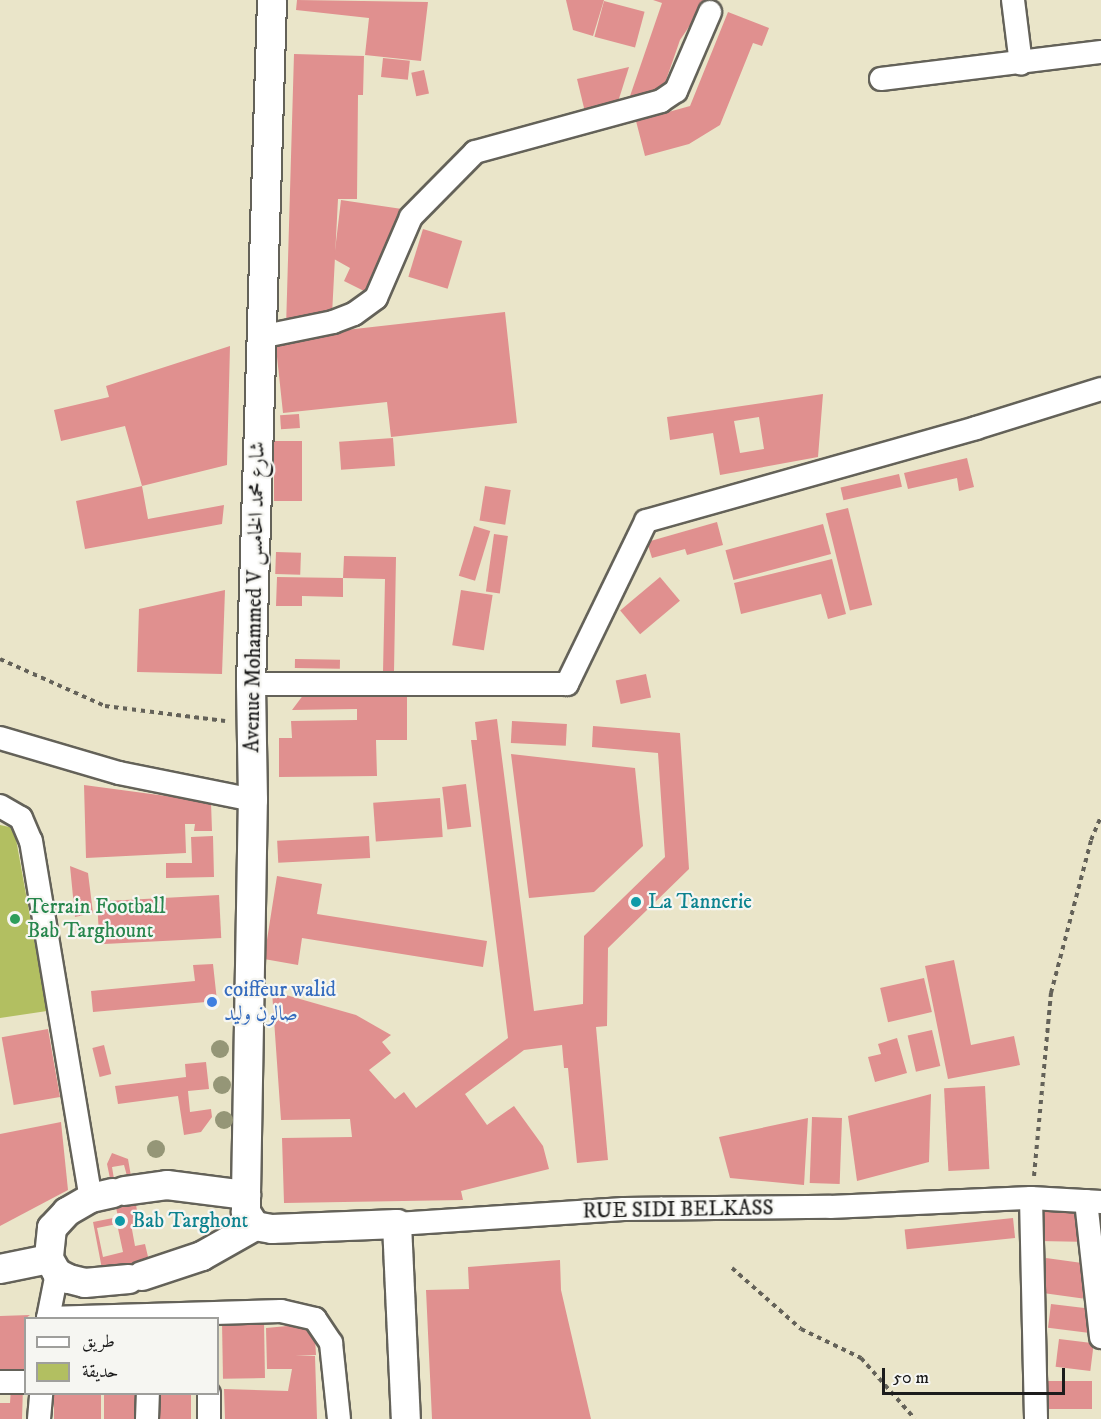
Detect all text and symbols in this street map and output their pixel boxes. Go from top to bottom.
street label: Avenue Mohammed V شارع محمد الخامس [240,441,270,753]
place label: La Tannerie [648,889,752,915]
place label: Terrain Football Bab Targhount [27,894,166,944]
marker: La Tannerie [629,895,643,909]
marker: Terrain Football Bab Targhount [8,912,22,926]
place label: coiffeur walid صالون وليد [224,977,336,1027]
marker: coiffeur walid صالون وليد [205,995,219,1009]
street label: RUE SIDI BELKASS [582,1196,774,1224]
place label: Bab Targhont [132,1208,248,1234]
marker: Bab Targhont [113,1214,127,1228]
legend [24,1317,219,1395]
text: طريق [82,1331,115,1353]
scale bar [885,1356,1068,1394]
text: حديقة [82,1361,118,1383]
text: 50 m [893,1367,929,1389]

